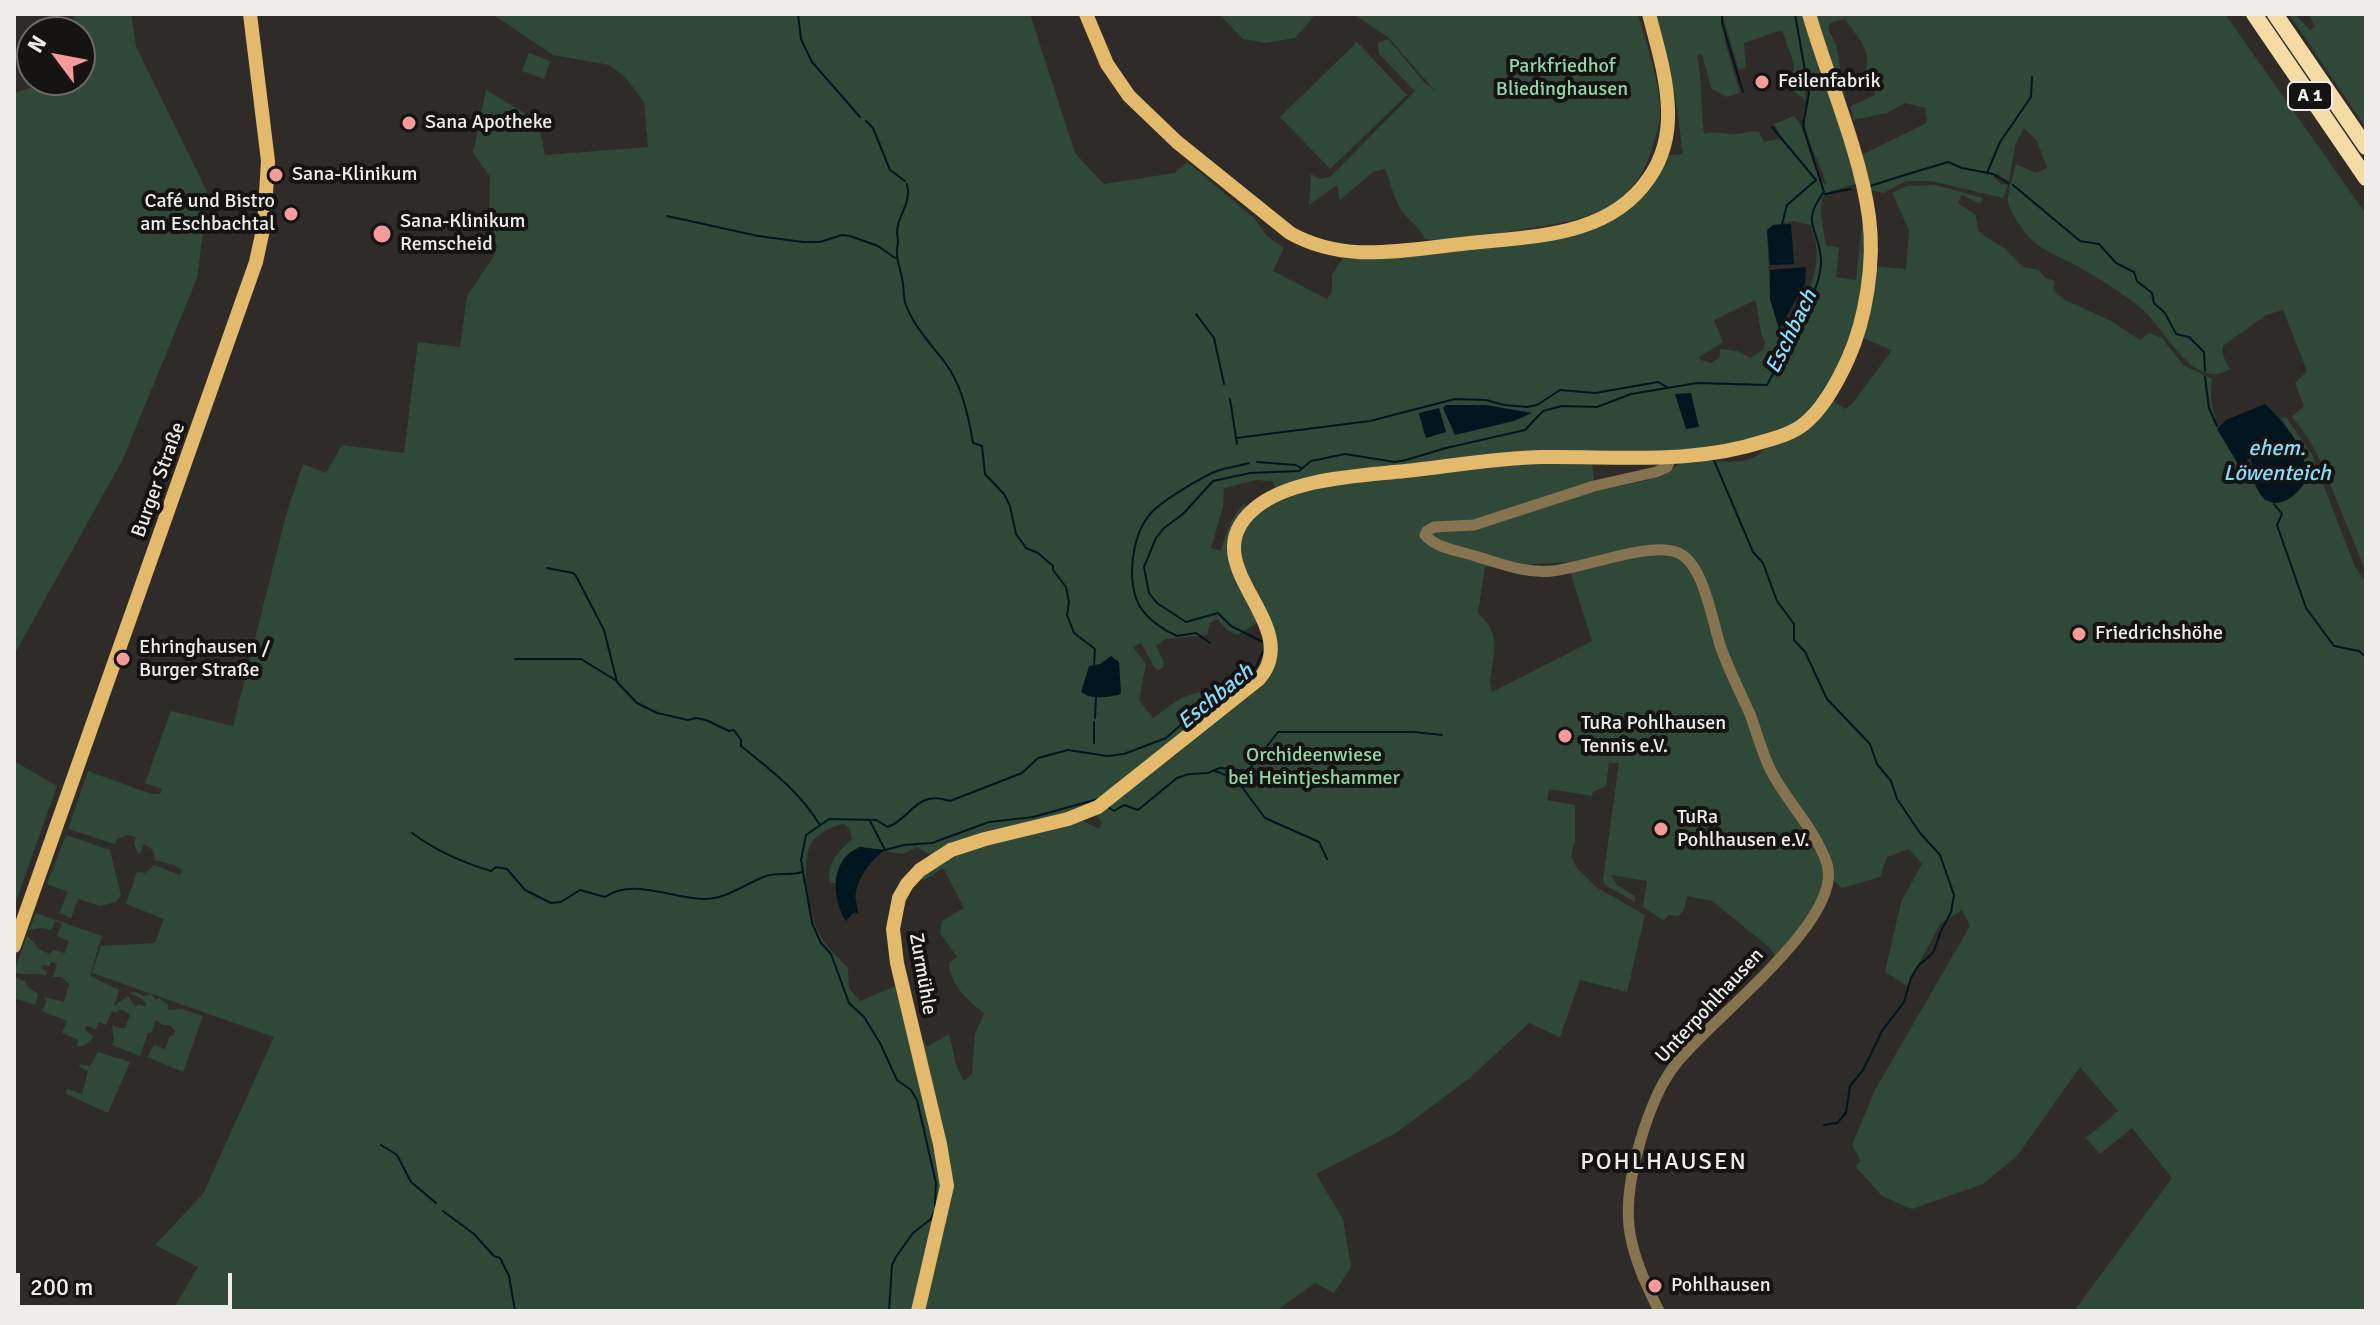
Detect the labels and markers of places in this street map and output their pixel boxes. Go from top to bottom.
place label: Feilenfabrik [1778,70,1880,94]
marker: Feilenfabrik [1753,73,1771,91]
place label: Sana Apotheke [425,111,552,135]
marker: Sana Apotheke [400,114,418,132]
place label: Sana-Klinikum [292,163,417,187]
marker: Sana-Klinikum [267,166,285,184]
place label: Café und Bistro am Eschbachtal [140,190,275,237]
marker: Café und Bistro am Eschbachtal [282,205,300,223]
place label: Sana-Klinikum Remscheid [400,210,525,257]
marker: Sana-Klinikum Remscheid [371,223,393,245]
place label: Friedrichshöhe [2095,622,2223,646]
marker: Friedrichshöhe [2070,625,2088,643]
place label: Ehringhausen / Burger Straße [139,636,270,683]
marker: Ehringhausen / Burger Straße [114,650,132,668]
place label: TuRa Pohlhausen Tennis e.V. [1581,712,1726,759]
marker: TuRa Pohlhausen Tennis e.V. [1556,727,1574,745]
place label: TuRa Pohlhausen e.V. [1677,806,1809,853]
marker: TuRa Pohlhausen e.V. [1652,820,1670,838]
place label: Pohlhausen [1671,1274,1771,1298]
marker: Pohlhausen [1646,1277,1664,1295]

